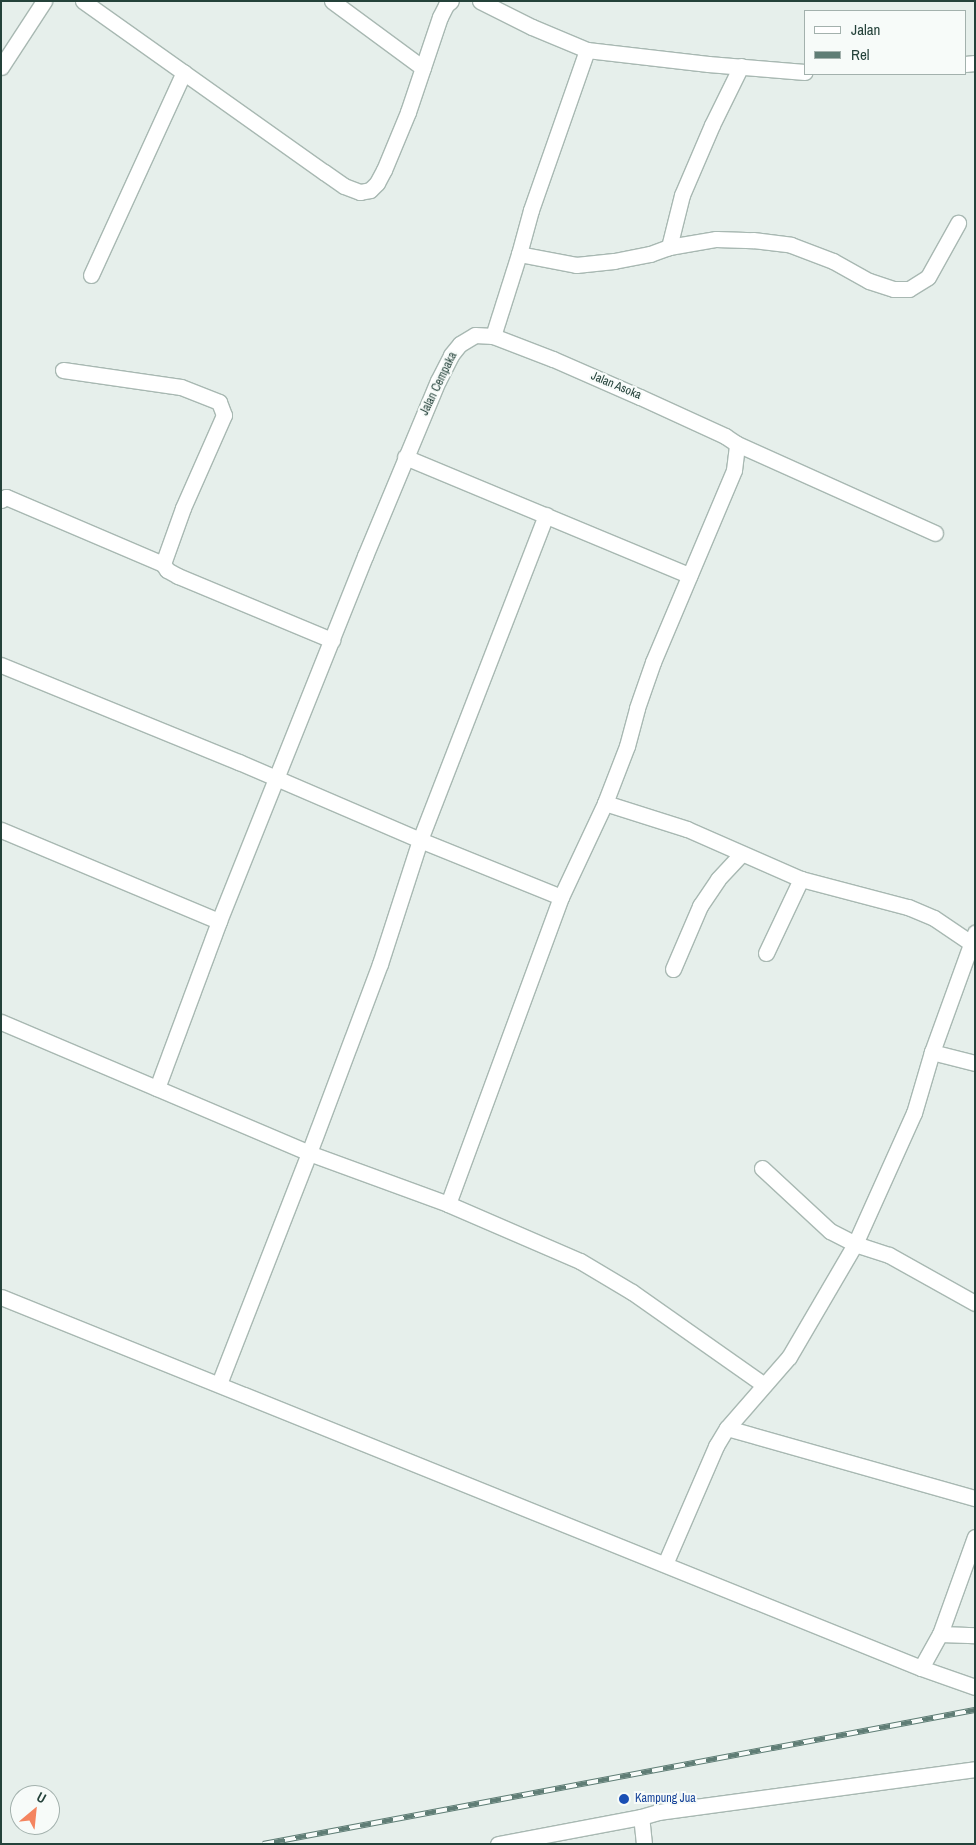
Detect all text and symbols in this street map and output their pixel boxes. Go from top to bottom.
legend [804,10,966,75]
text: Jalan [851,19,880,40]
text: Rel [851,44,869,65]
street label: Jalan Cempaka [418,350,460,418]
street label: Jalan Asoka [589,369,643,403]
north arrow [10,1785,60,1835]
text: U [34,1788,49,1808]
marker: Kampung Jua [617,1792,631,1806]
place label: Kampung Jua [635,1792,696,1806]

